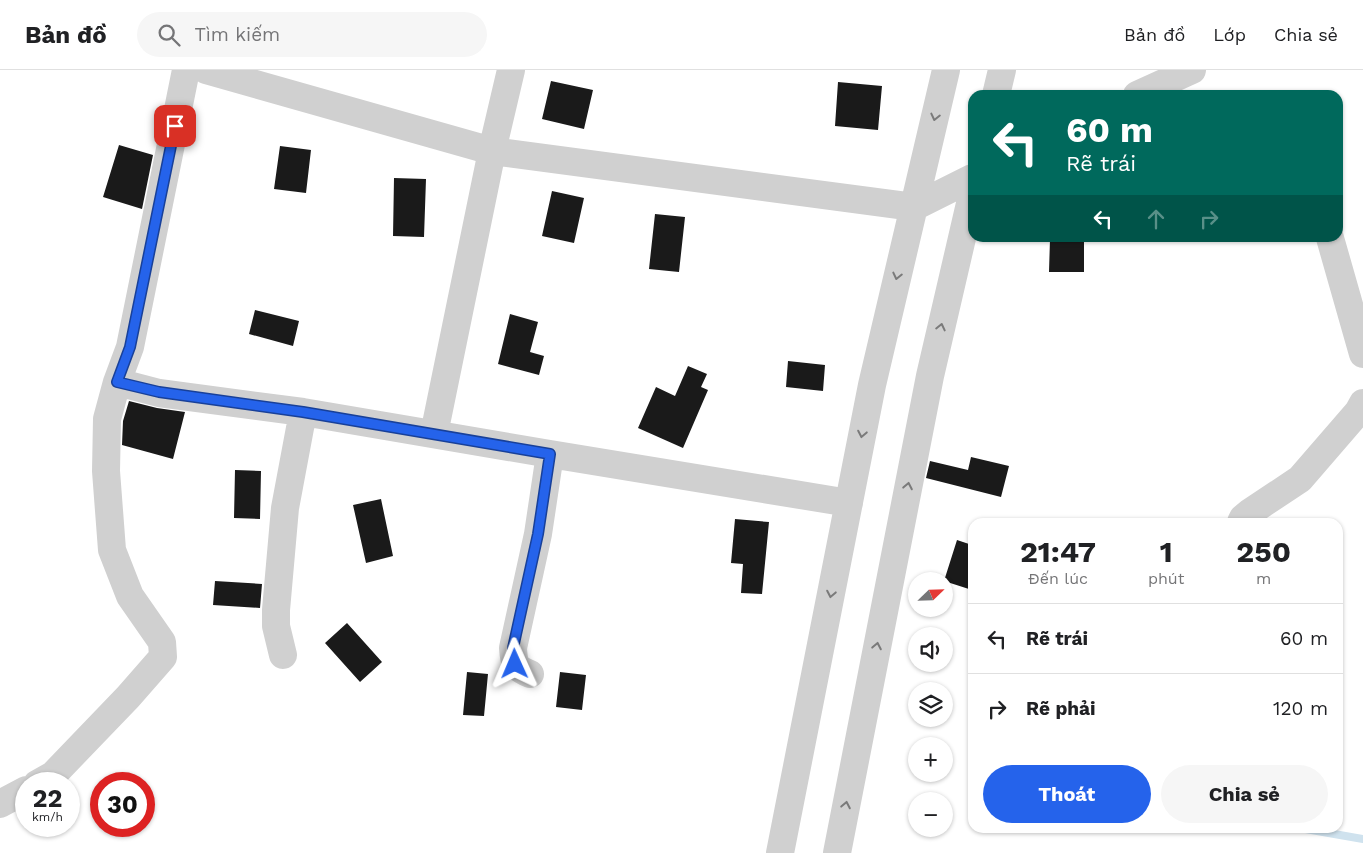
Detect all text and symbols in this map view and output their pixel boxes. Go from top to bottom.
search box [137,12,487,57]
text: Bản đồ [25,21,107,49]
icon: search [155,21,183,49]
text: Tìm kiếm [195,23,280,46]
text: Bản đồ [1124,24,1185,45]
text: Lớp [1213,24,1246,45]
text: Chia sẻ [1274,24,1338,45]
pin [154,105,196,147]
text: 60 m [1066,109,1153,151]
icon: left [983,110,1048,175]
icon: arrive [161,112,189,140]
one-way arrow [930,113,941,122]
text: Rẽ trái [1066,151,1136,176]
icon: left [1089,205,1117,233]
icon: ahead [1142,205,1170,233]
icon: right [1195,205,1223,233]
one-way arrow [892,271,903,280]
one-way arrow [935,323,946,332]
one-way arrow [857,430,868,439]
one-way arrow [903,482,913,491]
text: 21:47 [1020,534,1096,569]
text: 1 [1160,534,1173,569]
text: 250 [1236,534,1291,569]
text: Đến lúc [1028,569,1088,588]
text: phút [1148,569,1184,588]
text: m [1256,569,1271,588]
north arrow [908,572,952,618]
map controls [908,572,953,837]
one-way arrow [826,589,837,598]
icon: left [983,625,1011,653]
button: sound [908,627,953,672]
text: Rẽ trái [1026,627,1088,650]
text: 60 m [1280,627,1328,650]
position arrow [488,637,540,689]
one-way arrow [872,641,882,650]
button: layers [908,682,953,727]
icon: right [983,695,1011,723]
text: Rẽ phải [1026,697,1096,720]
text: 120 m [1273,697,1328,720]
button: + [908,737,953,782]
button: Thoát [983,765,1151,823]
button: Chia sẻ [1161,765,1328,823]
speed limit sign: 30 [90,772,155,837]
text: 22 [33,784,62,813]
button: − [908,792,953,837]
one-way arrow [840,801,851,810]
text: km/h [32,810,63,824]

